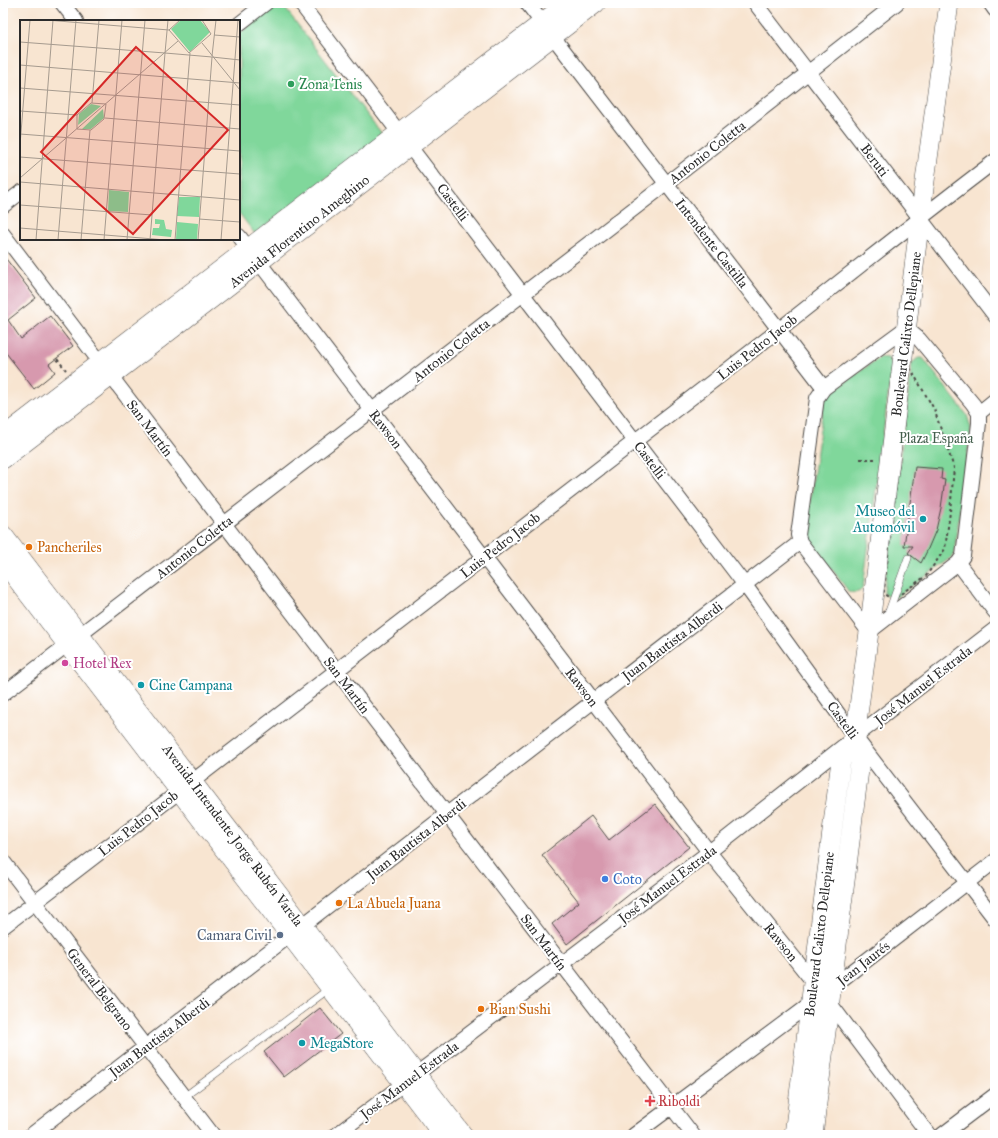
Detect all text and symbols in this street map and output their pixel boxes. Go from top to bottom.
inset map [20,20,240,240]
place label: Zona Tenis [299,76,362,93]
marker: Zona Tenis [286,79,296,89]
street label: Antonio Coletta [665,117,749,188]
street label: Beruti [857,141,893,180]
street label: Avenida Florentino Ameghino [225,171,373,292]
street label: Castelli [433,180,472,225]
street label: Intendente Castilla [671,195,752,292]
street label: Boulevard Calixto Dellepiane [888,250,925,418]
street label: Luis Pedro Jacob [714,311,801,385]
street label: Antonio Coletta [409,315,493,386]
street label: San Martín [123,397,177,460]
street label: Rawson [365,406,406,453]
park label: Plaza España [899,430,973,447]
street label: Castelli [630,438,669,483]
place label: Museo del Automóvil [852,503,915,536]
street label: Luis Pedro Jacob [457,509,544,583]
street label: Antonio Coletta [152,512,236,583]
marker: Museo del Automóvil [918,514,928,524]
place label: Pancheriles [37,539,102,556]
marker: Pancheriles [24,542,34,552]
street label: Juan Bautista Alberdi [617,598,727,687]
street label: José Manuel Estrada [870,642,976,731]
street label: San Martín [320,654,374,717]
place label: Hotel Rex [73,655,132,672]
marker: Hotel Rex [60,658,70,668]
street label: Rawson [561,664,602,711]
place label: Cine Campana [149,677,233,694]
marker: Cine Campana [136,680,146,690]
street label: Castelli [823,698,862,743]
street label: Avenida Intendente Jorge Rubén Varela [157,740,307,930]
street label: Luis Pedro Jacob [95,787,182,861]
street label: Juan Bautista Alberdi [362,795,470,886]
street label: José Manuel Estrada [613,842,720,929]
street label: Boulevard Calixto Dellepiane [801,850,838,1018]
place label: Coto [613,871,642,888]
marker: Coto [600,874,610,884]
place label: La Abuela Juana [347,895,441,913]
marker: La Abuela Juana [334,898,344,908]
street label: San Martín [517,911,571,974]
street label: Rawson [760,920,802,965]
place label: Camara Civil [197,927,272,944]
marker: Camara Civil [275,930,285,940]
street label: Jean Jaurés [832,937,894,991]
street label: General Belgrano [63,945,136,1034]
street label: Juan Bautista Alberdi [104,994,214,1083]
place label: Bian Sushi [489,1001,551,1018]
marker: Bian Sushi [476,1004,486,1014]
place label: MegaStore [310,1035,374,1052]
marker: MegaStore [297,1038,307,1048]
street label: José Manuel Estrada [355,1038,462,1125]
place label: Riboldi [658,1093,700,1110]
marker: Riboldi [645,1096,655,1106]

